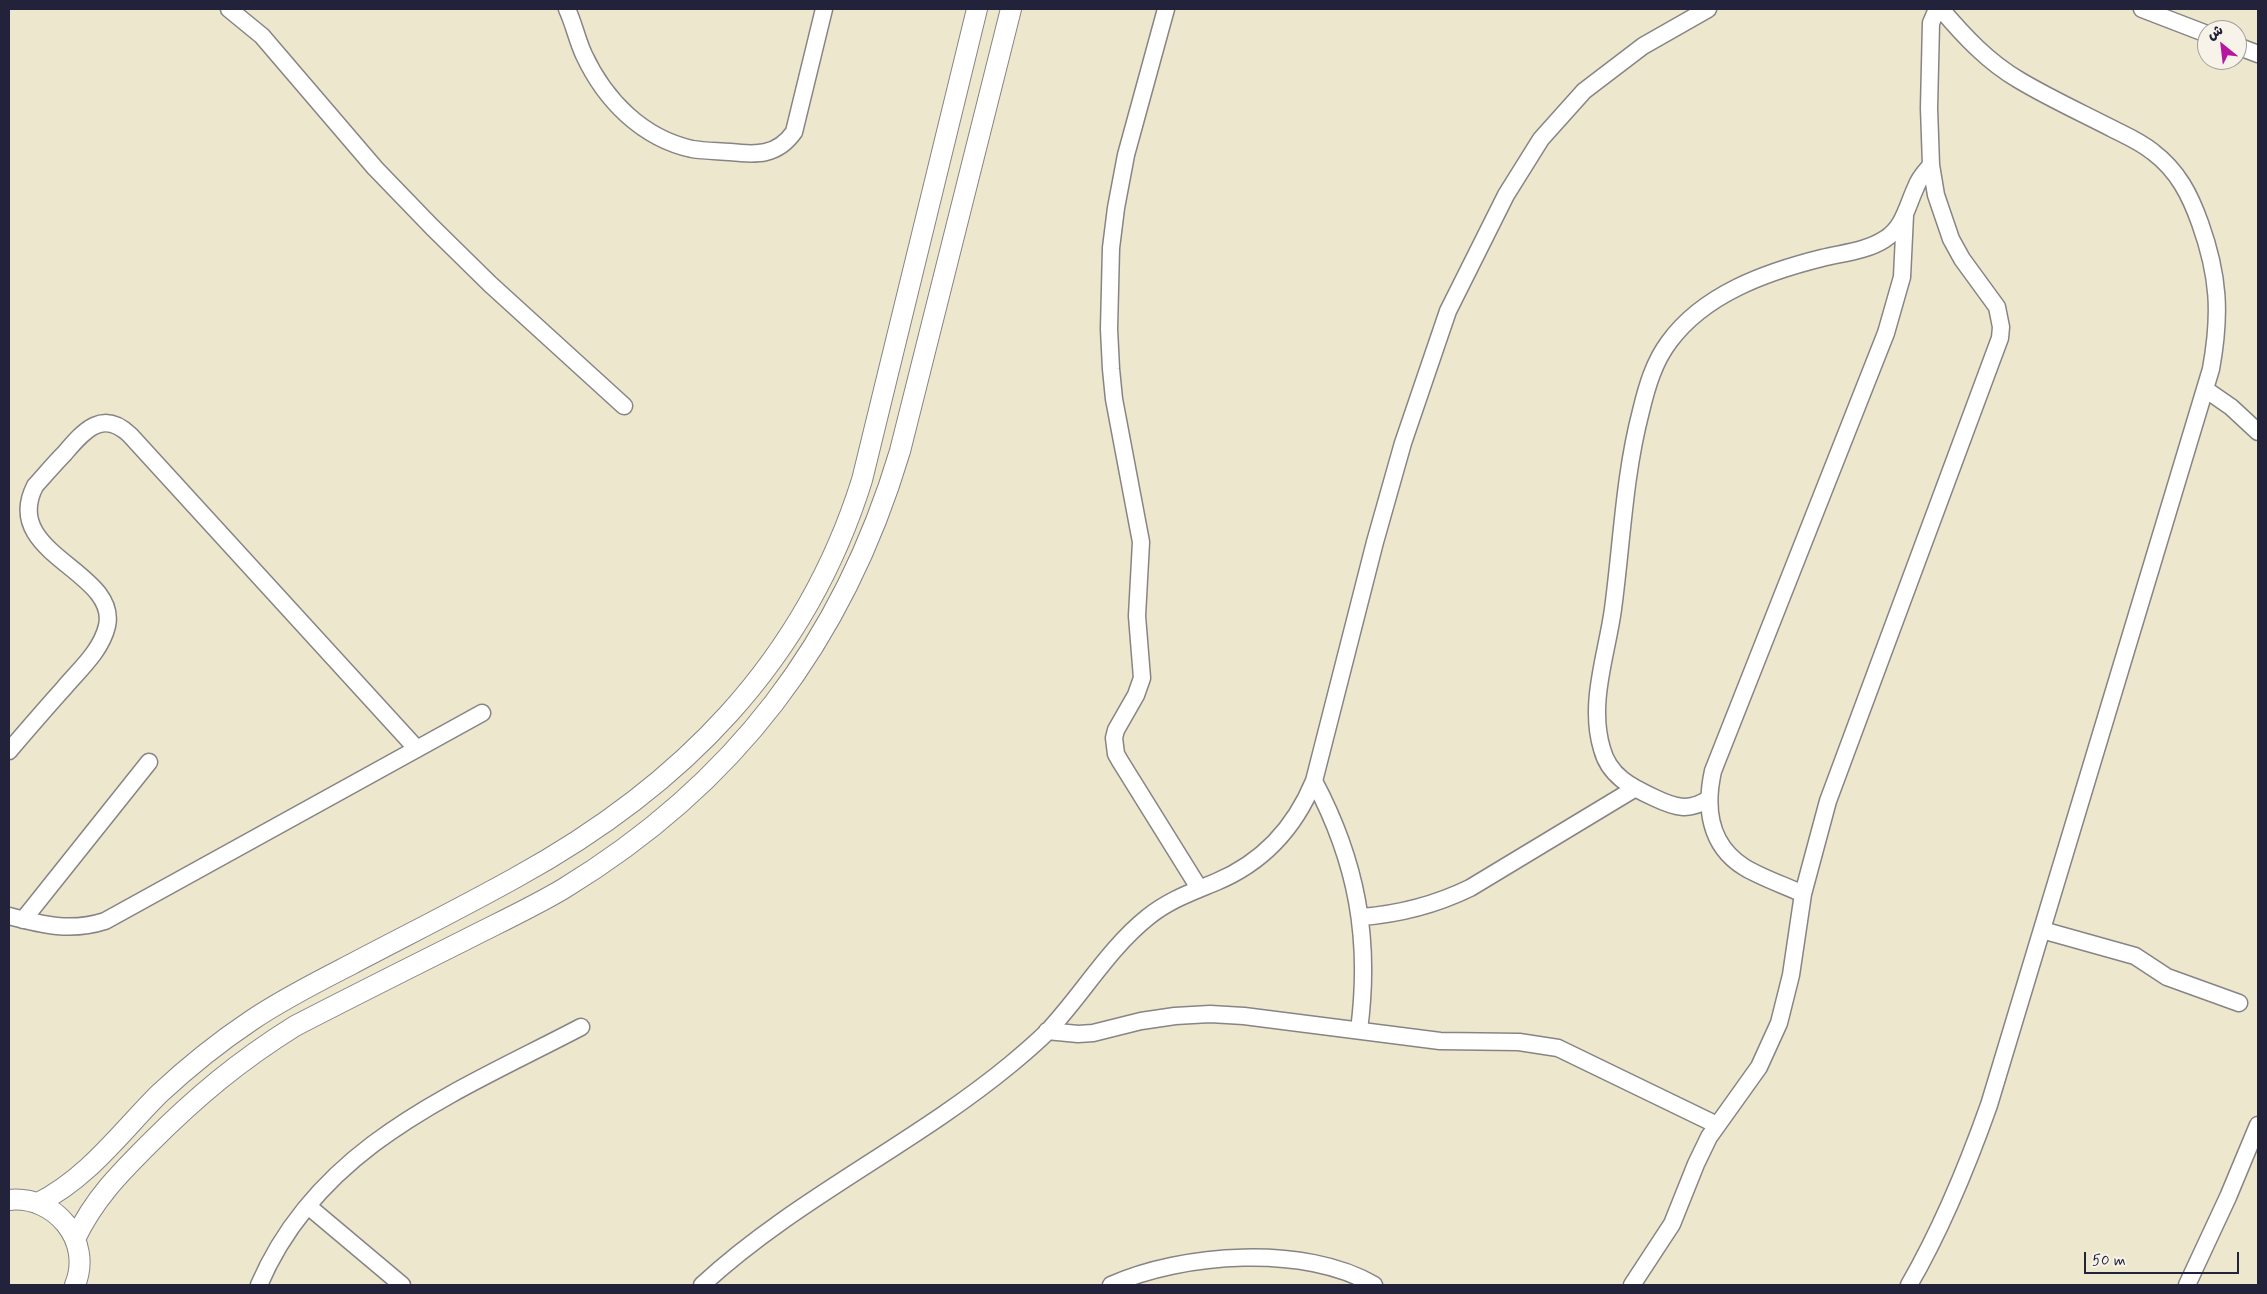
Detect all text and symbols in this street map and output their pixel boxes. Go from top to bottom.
north arrow [2197,20,2247,70]
text: ش [2204,21,2226,44]
scale bar [2087,1242,2242,1274]
text: 50 m [2092,1251,2126,1271]

